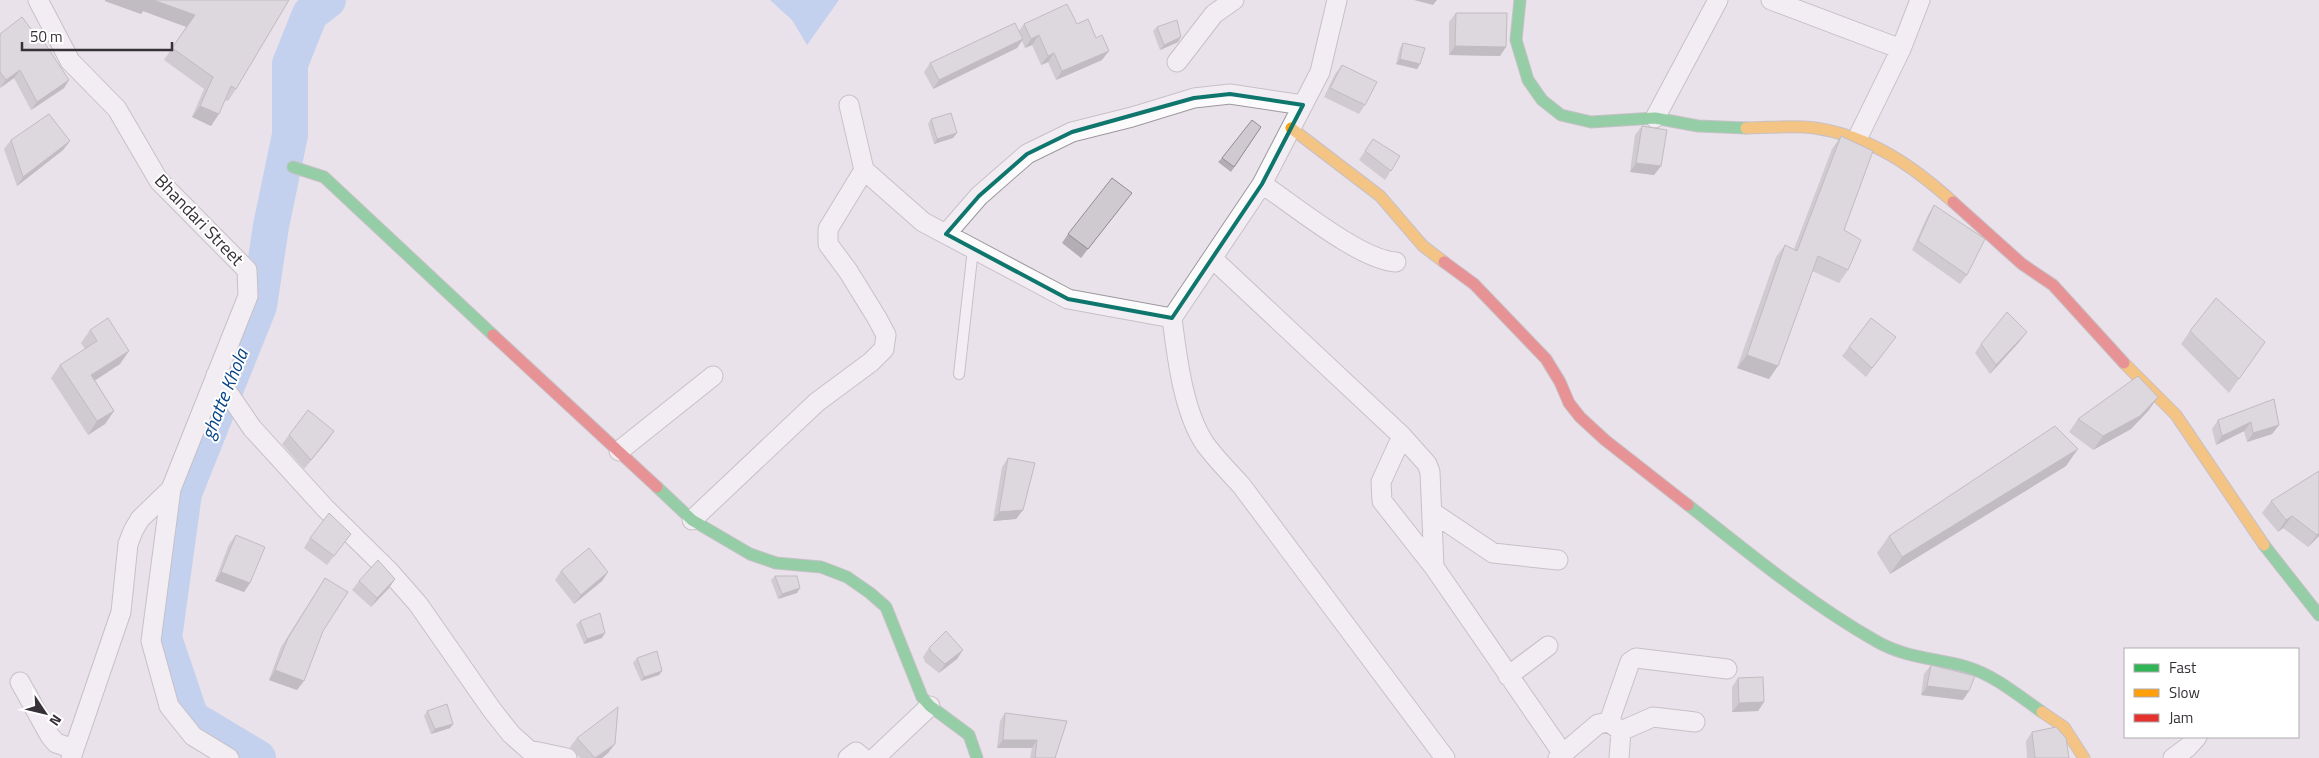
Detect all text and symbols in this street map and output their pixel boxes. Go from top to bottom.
scale bar [22,20,172,52]
text: 50 m [30,25,63,48]
street label: Bhandari Street [148,168,251,272]
water label: ghatte Khola [192,343,255,443]
legend [2124,648,2299,738]
text: Fast [2169,656,2197,679]
text: Slow [2169,681,2200,704]
north arrow [20,688,70,738]
text: Jam [2169,706,2193,729]
text: N [45,711,67,731]

